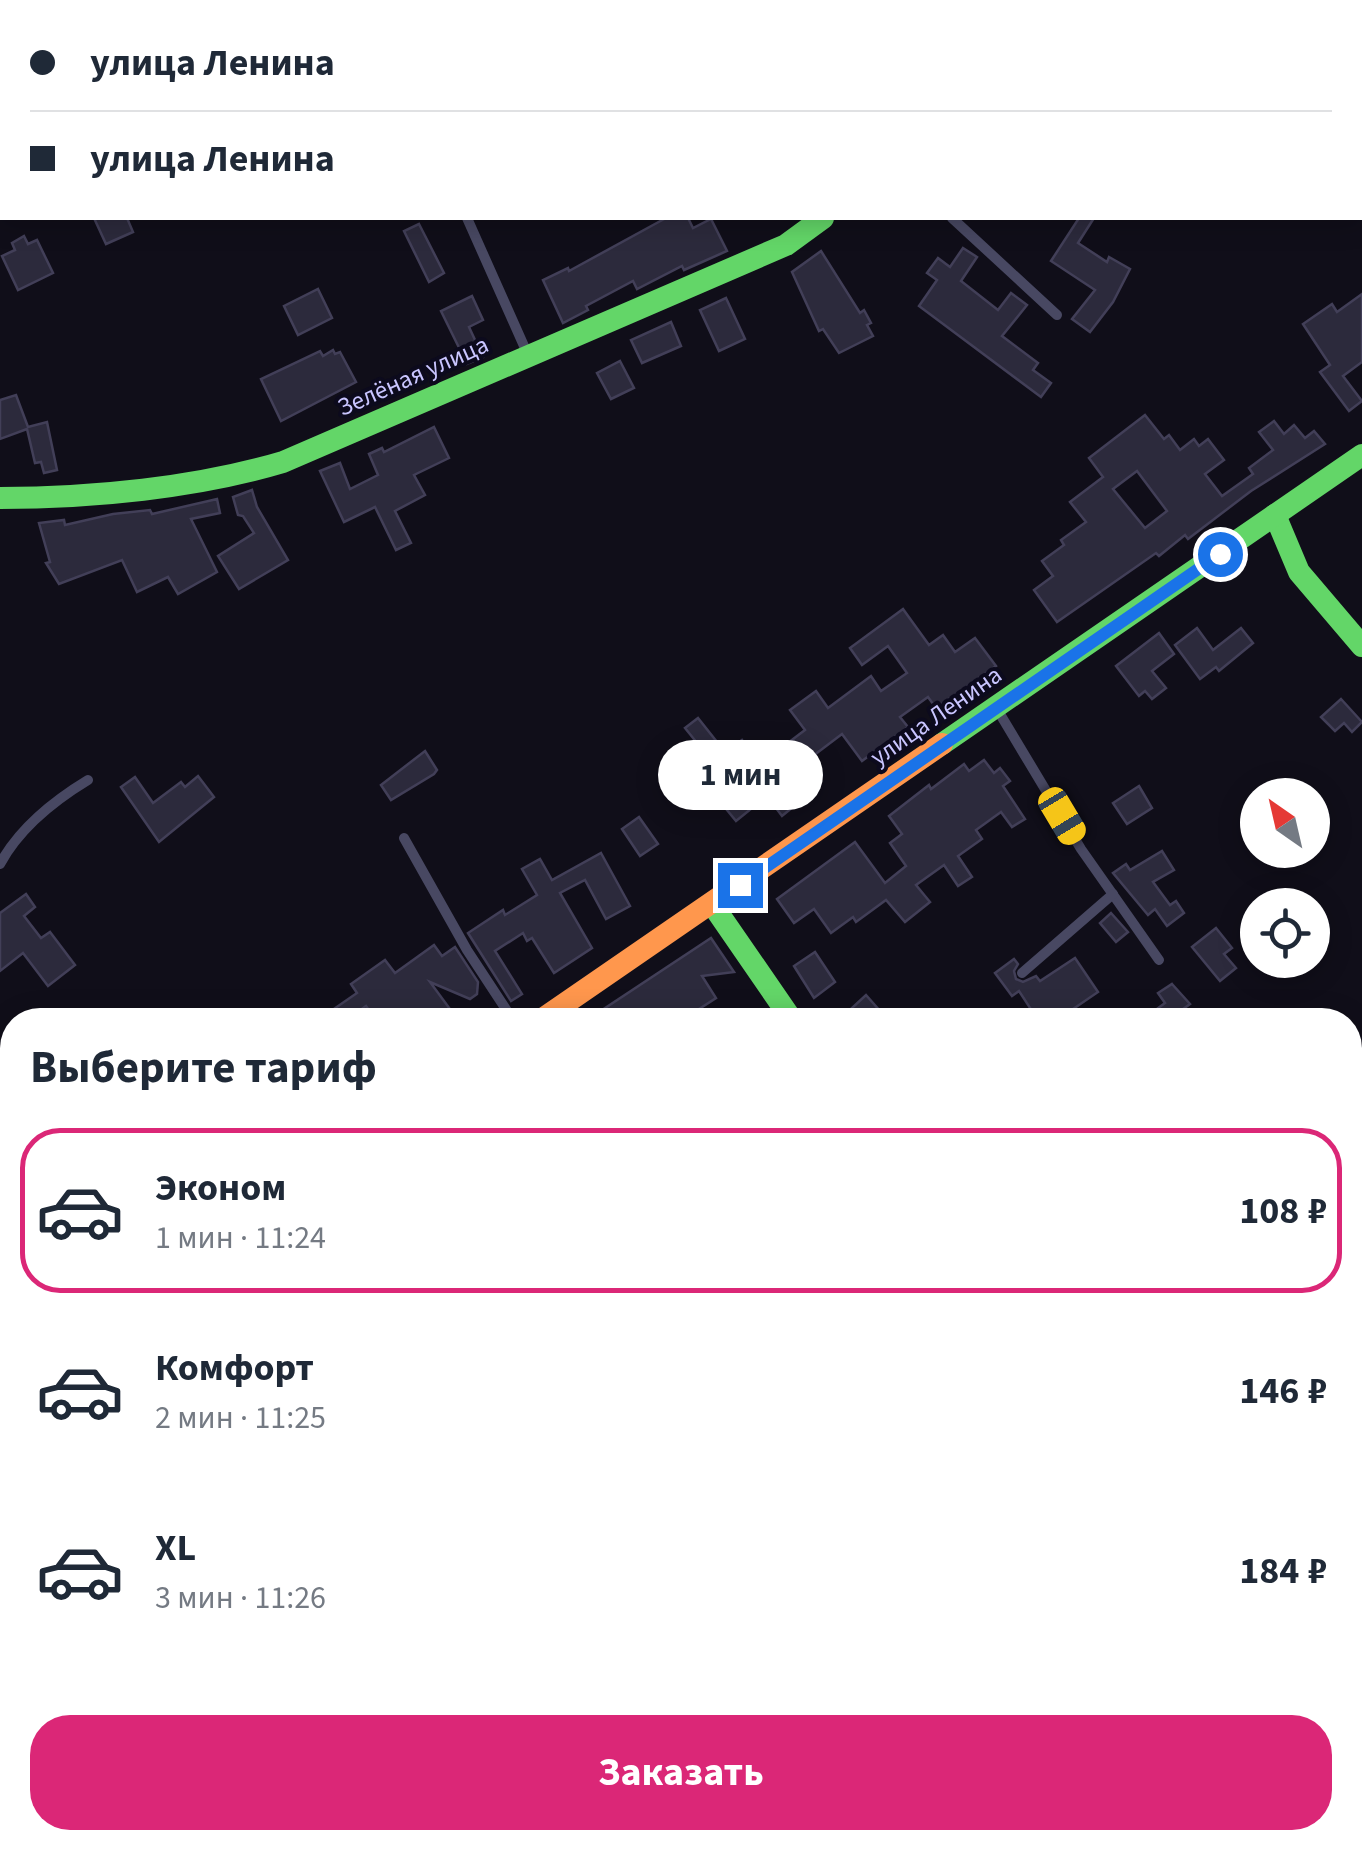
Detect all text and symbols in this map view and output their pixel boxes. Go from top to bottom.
text: улица Ленина [90,36,335,90]
text: улица Ленина [90,132,335,186]
street label: Зелёная улица [332,327,494,425]
route start [1198,532,1243,577]
street label: улица Ленина [863,657,1009,775]
callout: 1 мин [658,740,822,810]
text: 1 мин [700,752,781,798]
north arrow [1240,778,1330,868]
map controls [1240,778,1330,978]
car [1034,783,1090,849]
route end [718,863,763,908]
button: locate [1240,888,1330,978]
text: Выберите тариф [30,1036,377,1100]
text: Эконом [155,1161,286,1215]
icon: car [35,1166,125,1256]
text: 108 ₽ [1239,1184,1327,1238]
text: 1 мин · 11:24 [155,1215,326,1261]
text: Комфорт [155,1341,314,1395]
icon: car [35,1346,125,1436]
text: 146 ₽ [1239,1364,1327,1418]
text: 2 мин · 11:25 [155,1395,326,1441]
text: XL [155,1521,196,1575]
icon: car [35,1526,125,1616]
text: 184 ₽ [1239,1544,1327,1598]
text: 3 мин · 11:26 [155,1575,326,1621]
button: Заказать [30,1715,1332,1830]

